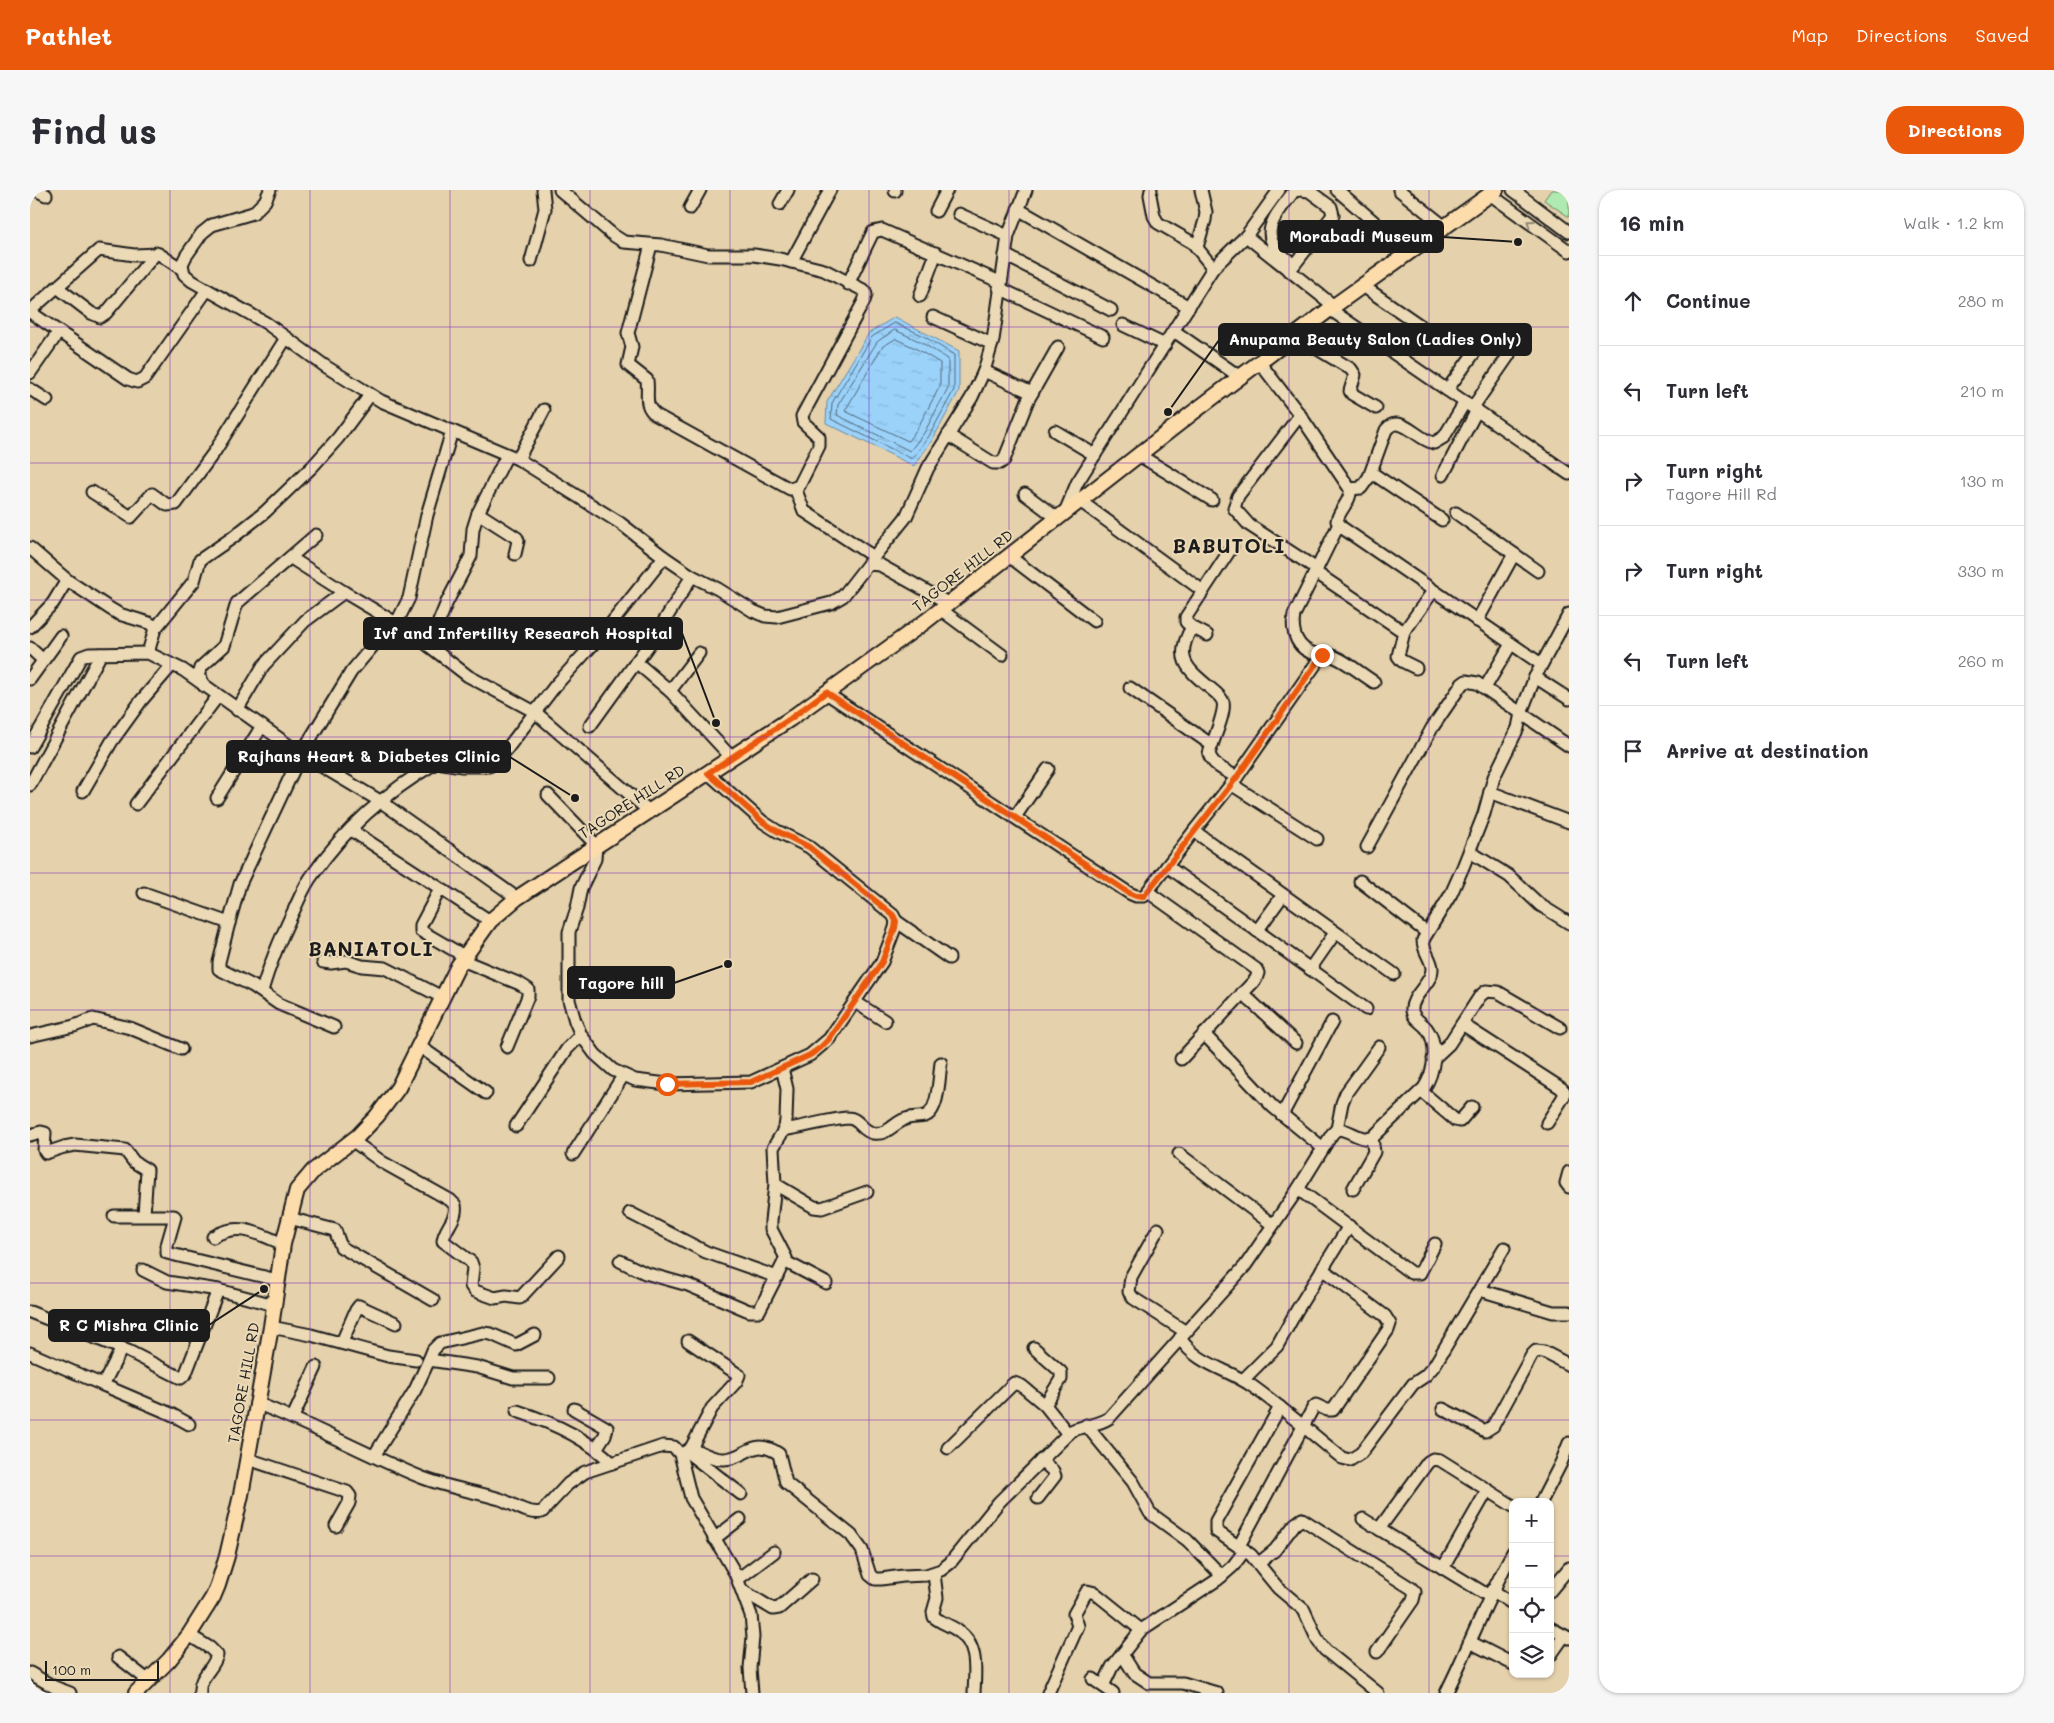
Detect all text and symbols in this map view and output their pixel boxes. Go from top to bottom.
text: Pathlet [25,20,112,51]
text: Map [1791,23,1828,47]
text: Directions [1856,23,1948,47]
text: Saved [1976,23,2029,47]
button: Directions [1886,106,2024,154]
text: Find us [30,107,157,153]
text: 16 min [1619,209,1684,236]
text: Walk · 1.2 km [1903,212,2004,233]
one-way arrow [1526,220,1536,229]
callout: Morabadi Museum [1279,221,1443,252]
text: Morabadi Museum [1289,225,1433,246]
icon: ahead [1619,287,1647,315]
text: Continue [1666,288,1751,313]
text: 280 m [1958,290,2004,311]
callout: Anupama Beauty Salon (Ladies Only) [1219,324,1531,355]
text: Anupama Beauty Salon (Ladies Only) [1229,328,1521,349]
icon: left [1619,377,1647,405]
text: Turn left [1666,378,1749,403]
text: 210 m [1960,380,2004,401]
text: Turn right [1666,458,1763,483]
icon: right [1619,467,1647,495]
text: 130 m [1960,470,2004,491]
text: Tagore Hill Rd [1666,483,1777,504]
street label: TAGORE HILL RD [908,525,1017,616]
district label: BABUTOLI [1173,532,1285,558]
icon: right [1619,557,1647,585]
text: Turn right [1666,558,1763,583]
text: 330 m [1958,560,2004,581]
callout: Ivf and Infertility Research Hospital [364,618,682,649]
text: Ivf and Infertility Research Hospital [374,622,672,643]
route end [1311,644,1334,667]
icon: left [1619,647,1647,675]
text: Turn left [1666,648,1749,673]
text: 260 m [1958,650,2004,671]
icon: arrive [1619,737,1647,765]
text: Arrive at destination [1666,738,1869,763]
callout: Rajhans Heart & Diabetes Clinic [227,741,510,772]
text: Rajhans Heart & Diabetes Clinic [238,745,500,766]
street label: TAGORE HILL RD [575,759,688,843]
district label: BANIATOLI [308,935,434,961]
callout: Tagore hill [568,967,674,998]
text: Tagore hill [578,972,664,993]
route start [656,1073,679,1096]
callout: R C Mishra Clinic [49,1310,209,1341]
text: R C Mishra Clinic [59,1314,199,1335]
street label: TAGORE HILL RD [223,1321,264,1445]
map controls [1509,1498,1554,1678]
button: + [1509,1498,1554,1543]
button: − [1509,1543,1554,1588]
button: locate [1509,1588,1554,1633]
button: layers [1509,1633,1554,1678]
scale bar [45,1658,159,1681]
text: 100 m [52,1660,91,1679]

